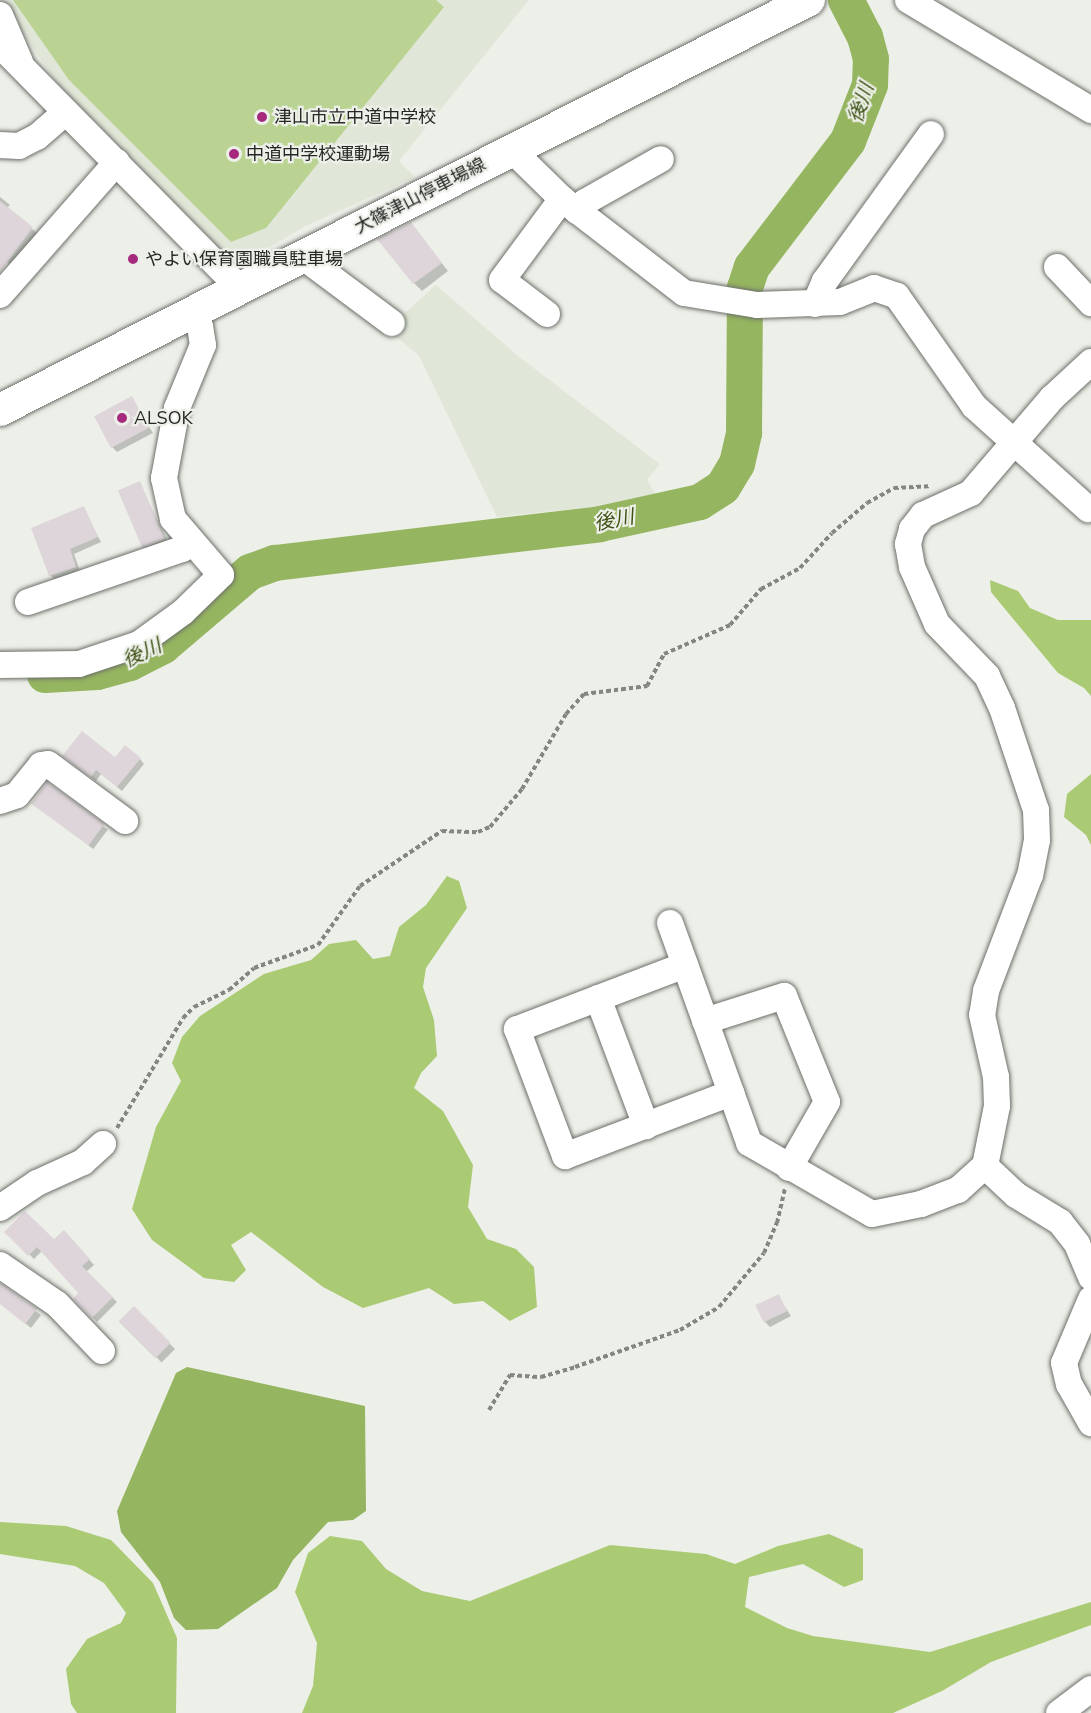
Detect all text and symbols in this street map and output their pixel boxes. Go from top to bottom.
water label: 後川 [843,80,879,126]
place label: 津山市立中道中学校 [274,106,436,128]
marker: 津山市立中道中学校 [255,110,269,124]
place label: 中道中学校運動場 [246,143,390,165]
marker: 中道中学校運動場 [227,147,241,161]
street label: 大篠津山停車場線 [351,154,489,238]
place label: やよい保育園職員駐車場 [145,248,343,270]
marker: やよい保育園職員駐車場 [126,252,140,266]
place label: ALSOK [134,407,193,429]
marker: ALSOK [115,411,129,425]
water label: 後川 [592,504,636,536]
water label: 後川 [119,634,165,672]

